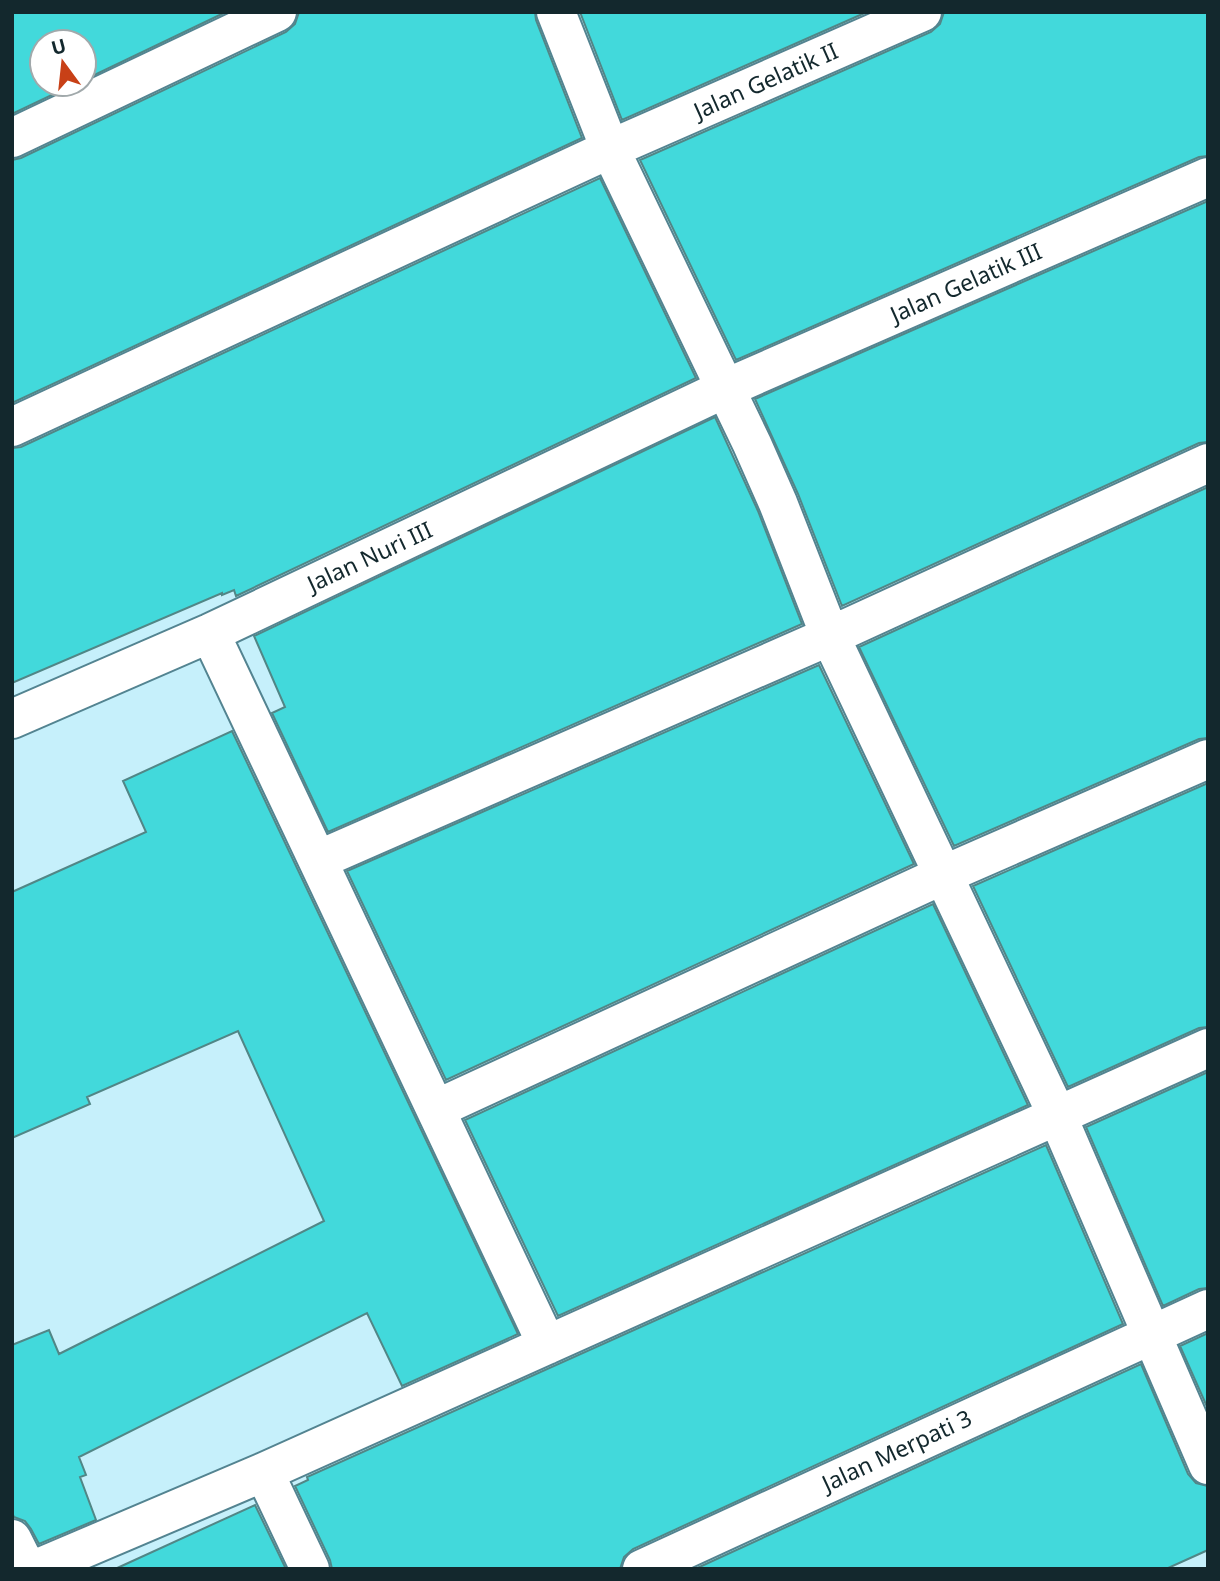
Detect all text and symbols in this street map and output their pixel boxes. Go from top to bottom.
north arrow [28,28,98,98]
text: U [48,32,69,61]
street label: Jalan Gelatik II [687,34,843,127]
street label: Jalan Gelatik III [883,234,1046,331]
street label: Jalan Nuri III [300,513,437,600]
street label: Jalan Merpati 3 [815,1401,977,1500]

